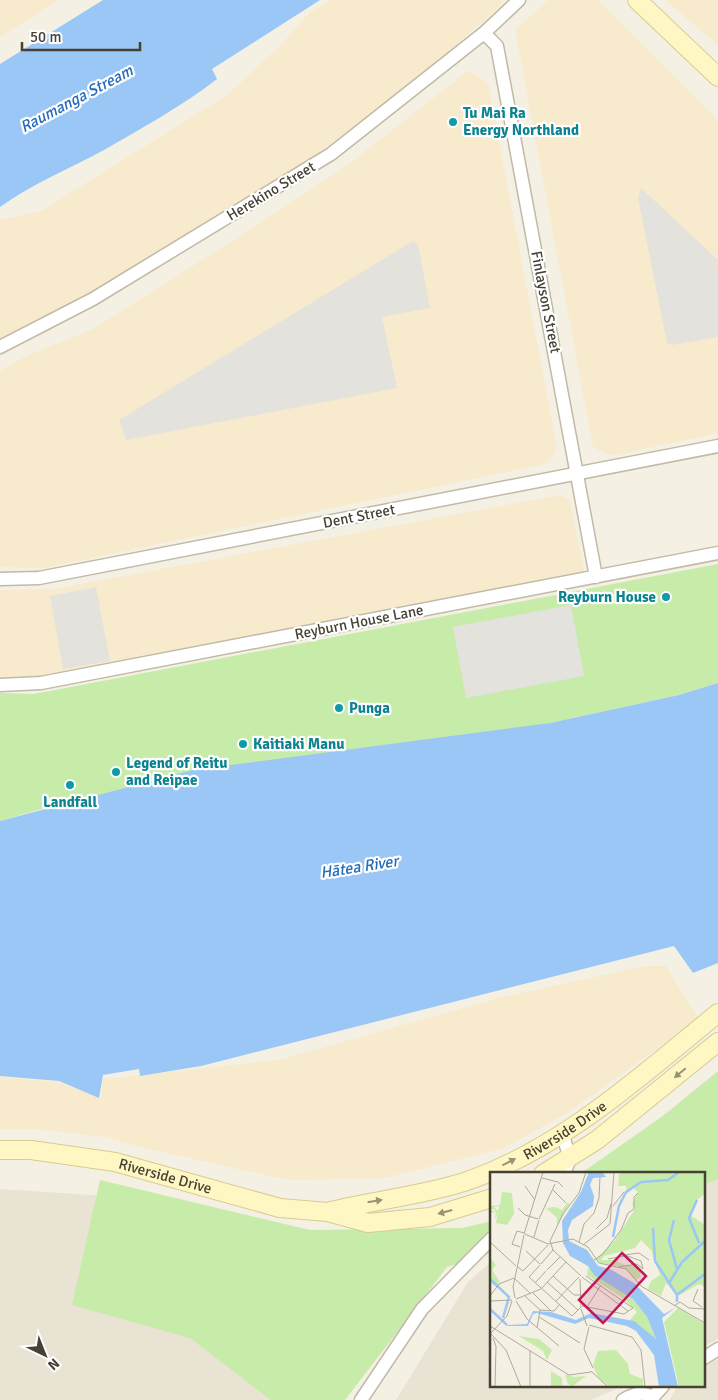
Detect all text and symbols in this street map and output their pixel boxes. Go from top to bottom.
scale bar [22,20,140,52]
text: 50 m [30,28,61,46]
water label: Raumanga Stream [17,60,137,137]
place label: Tu Mai Ra Energy Northland [463,104,579,139]
marker: Tu Mai Ra Energy Northland [447,116,459,128]
street label: Herekino Street [223,157,319,225]
street label: Finlayson Street [527,249,565,355]
street label: Dent Street [321,500,397,532]
place label: Reyburn House [558,588,656,606]
marker: Reyburn House [660,591,672,603]
street label: Reyburn House Lane [293,601,425,643]
place label: Punga [349,699,390,717]
marker: Punga [333,702,345,714]
place label: Kaitiaki Manu [253,735,344,753]
marker: Kaitiaki Manu [237,738,249,750]
place label: Legend of Reitu and Reipae [126,754,227,789]
marker: Legend of Reitu and Reipae [110,766,122,778]
marker: Landfall [64,779,76,791]
place label: Landfall [43,793,97,811]
water label: Hātea River [319,851,402,883]
one-way arrow [674,1068,687,1079]
street label: Riverside Drive [520,1097,610,1164]
street label: Riverside Drive [117,1154,214,1198]
one-way arrow [502,1157,516,1165]
inset map [490,1172,706,1388]
one-way arrow [368,1196,384,1204]
one-way arrow [438,1209,453,1217]
north arrow [20,1330,70,1380]
text: N [44,1355,63,1374]

